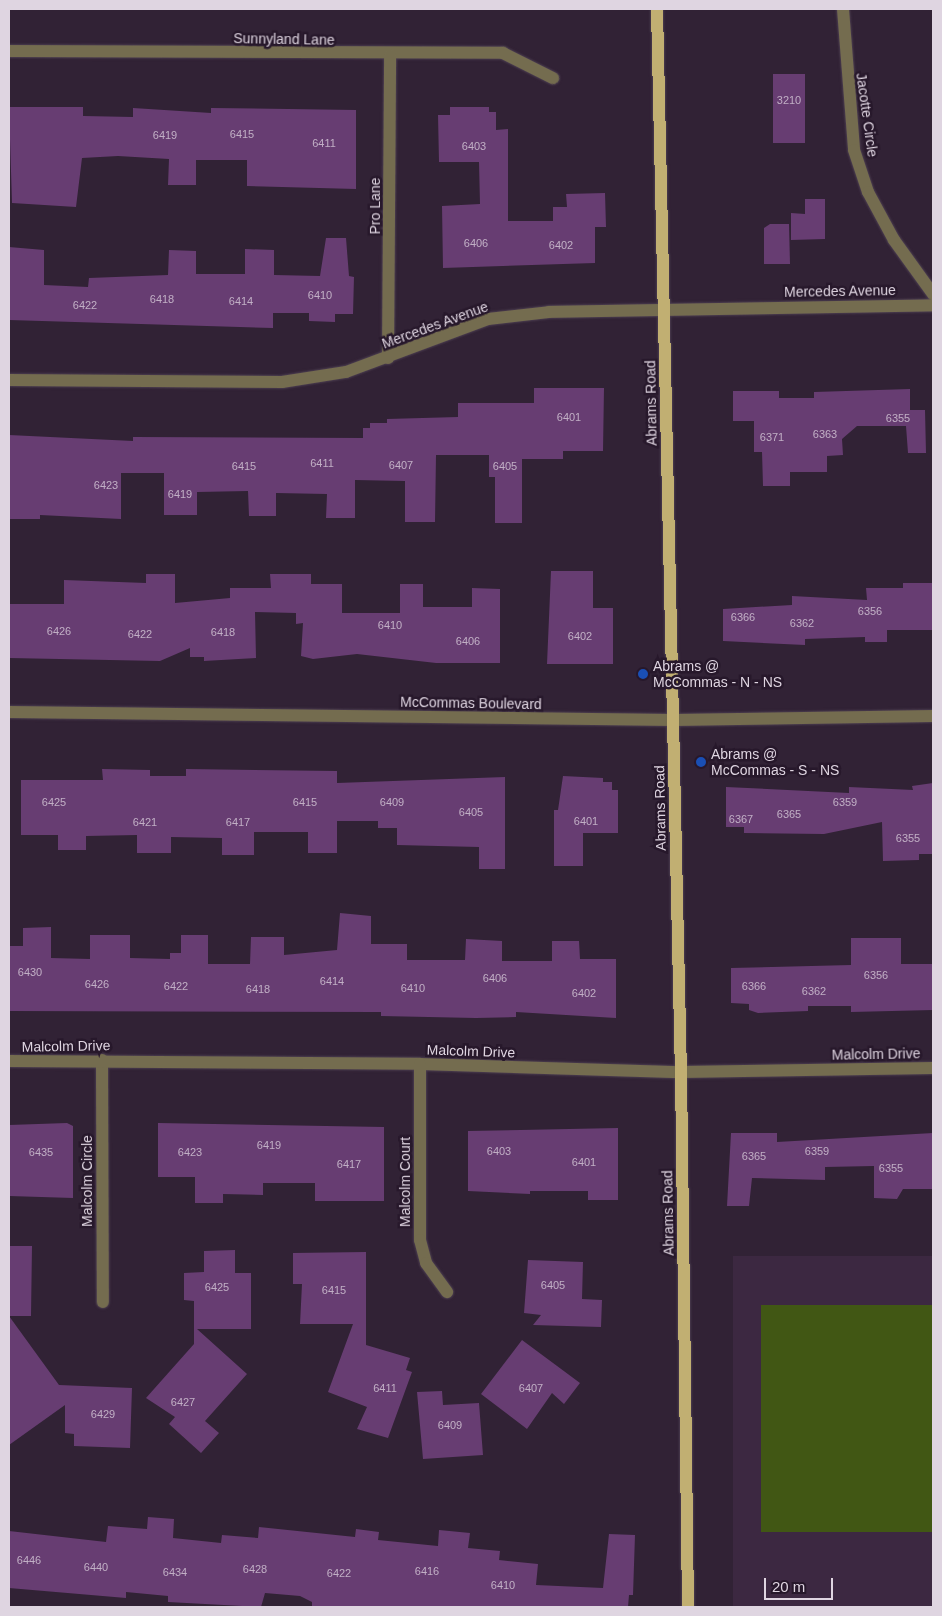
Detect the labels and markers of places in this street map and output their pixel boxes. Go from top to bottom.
place label: Abrams @ McCommas - N - NS [653,658,782,690]
marker: Abrams @ McCommas - N - NS [637,668,649,680]
place label: Abrams @ McCommas - S - NS [711,746,839,779]
marker: Abrams @ McCommas - S - NS [695,756,707,768]

